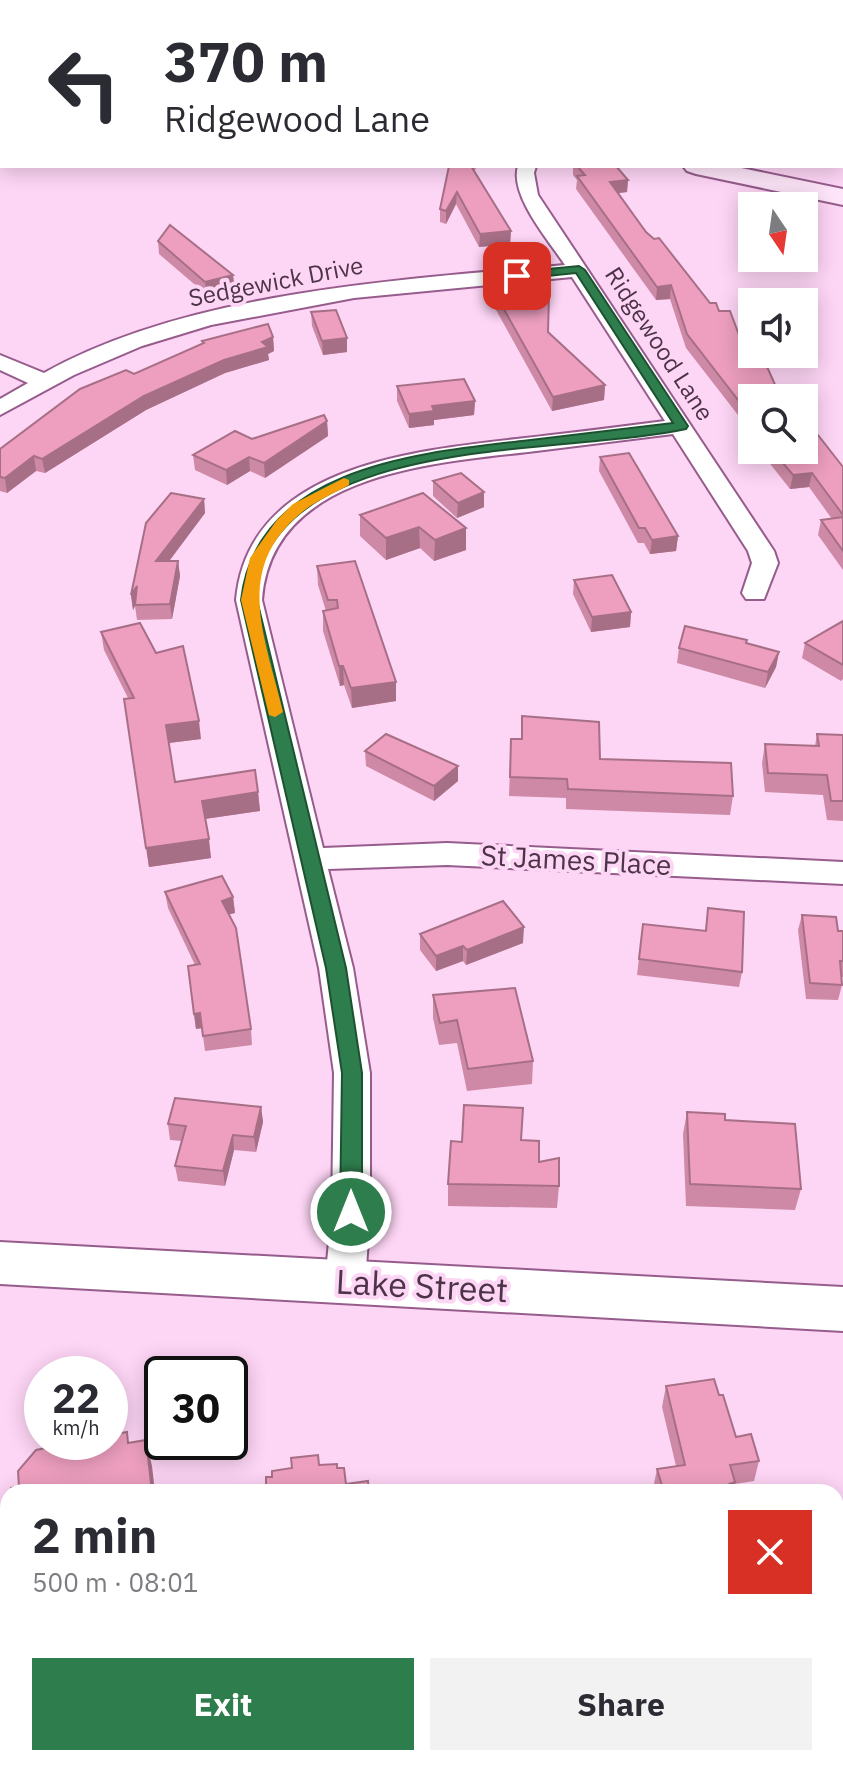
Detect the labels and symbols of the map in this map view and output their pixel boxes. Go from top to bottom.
north arrow [738,192,818,272]
pin [483,242,551,310]
street label: Sedgewick Drive [186,248,366,314]
street label: Ridgewood Lane [598,260,722,427]
street label: St James Place [480,836,672,883]
position arrow [309,1170,393,1254]
street label: Lake Street [335,1259,509,1311]
speed limit sign: 30 [144,1356,248,1460]

